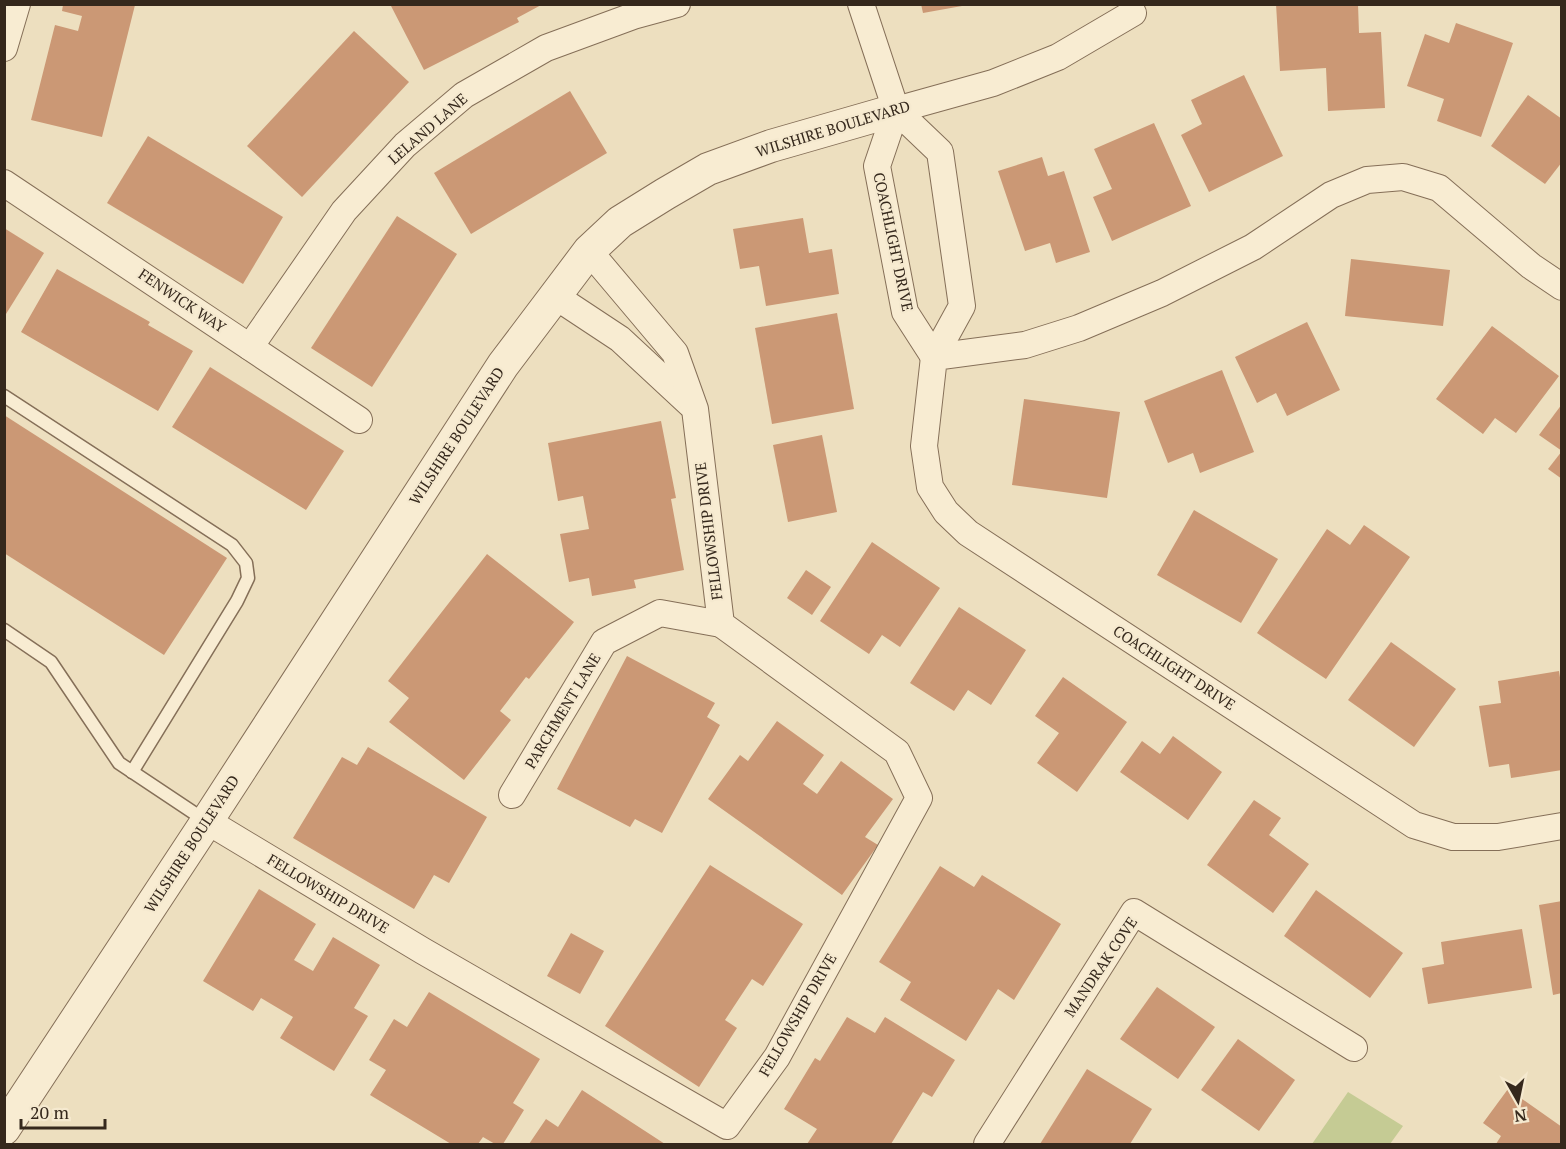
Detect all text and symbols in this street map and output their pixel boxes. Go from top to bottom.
street label: LELAND LANE [383,88,471,168]
street label: WILSHIRE BOULEVARD [753,95,912,161]
street label: COACHLIGHT DRIVE [869,170,918,313]
street label: FENWICK WAY [135,264,230,337]
street label: WILSHIRE BOULEVARD [404,363,508,508]
street label: FELLOWSHIP DRIVE [690,461,726,601]
street label: COACHLIGHT DRIVE [1110,620,1239,714]
street label: PARCHMENT LANE [520,649,605,772]
street label: WILSHIRE BOULEVARD [139,771,243,916]
street label: FELLOWSHIP DRIVE [264,849,393,937]
street label: MANDRAK COVE [1059,912,1141,1020]
street label: FELLOWSHIP DRIVE [754,949,841,1080]
north arrow [1488,1071,1548,1131]
scale bar [21,1092,105,1130]
text: 20 m [30,1100,70,1124]
text: N [1513,1104,1528,1128]

